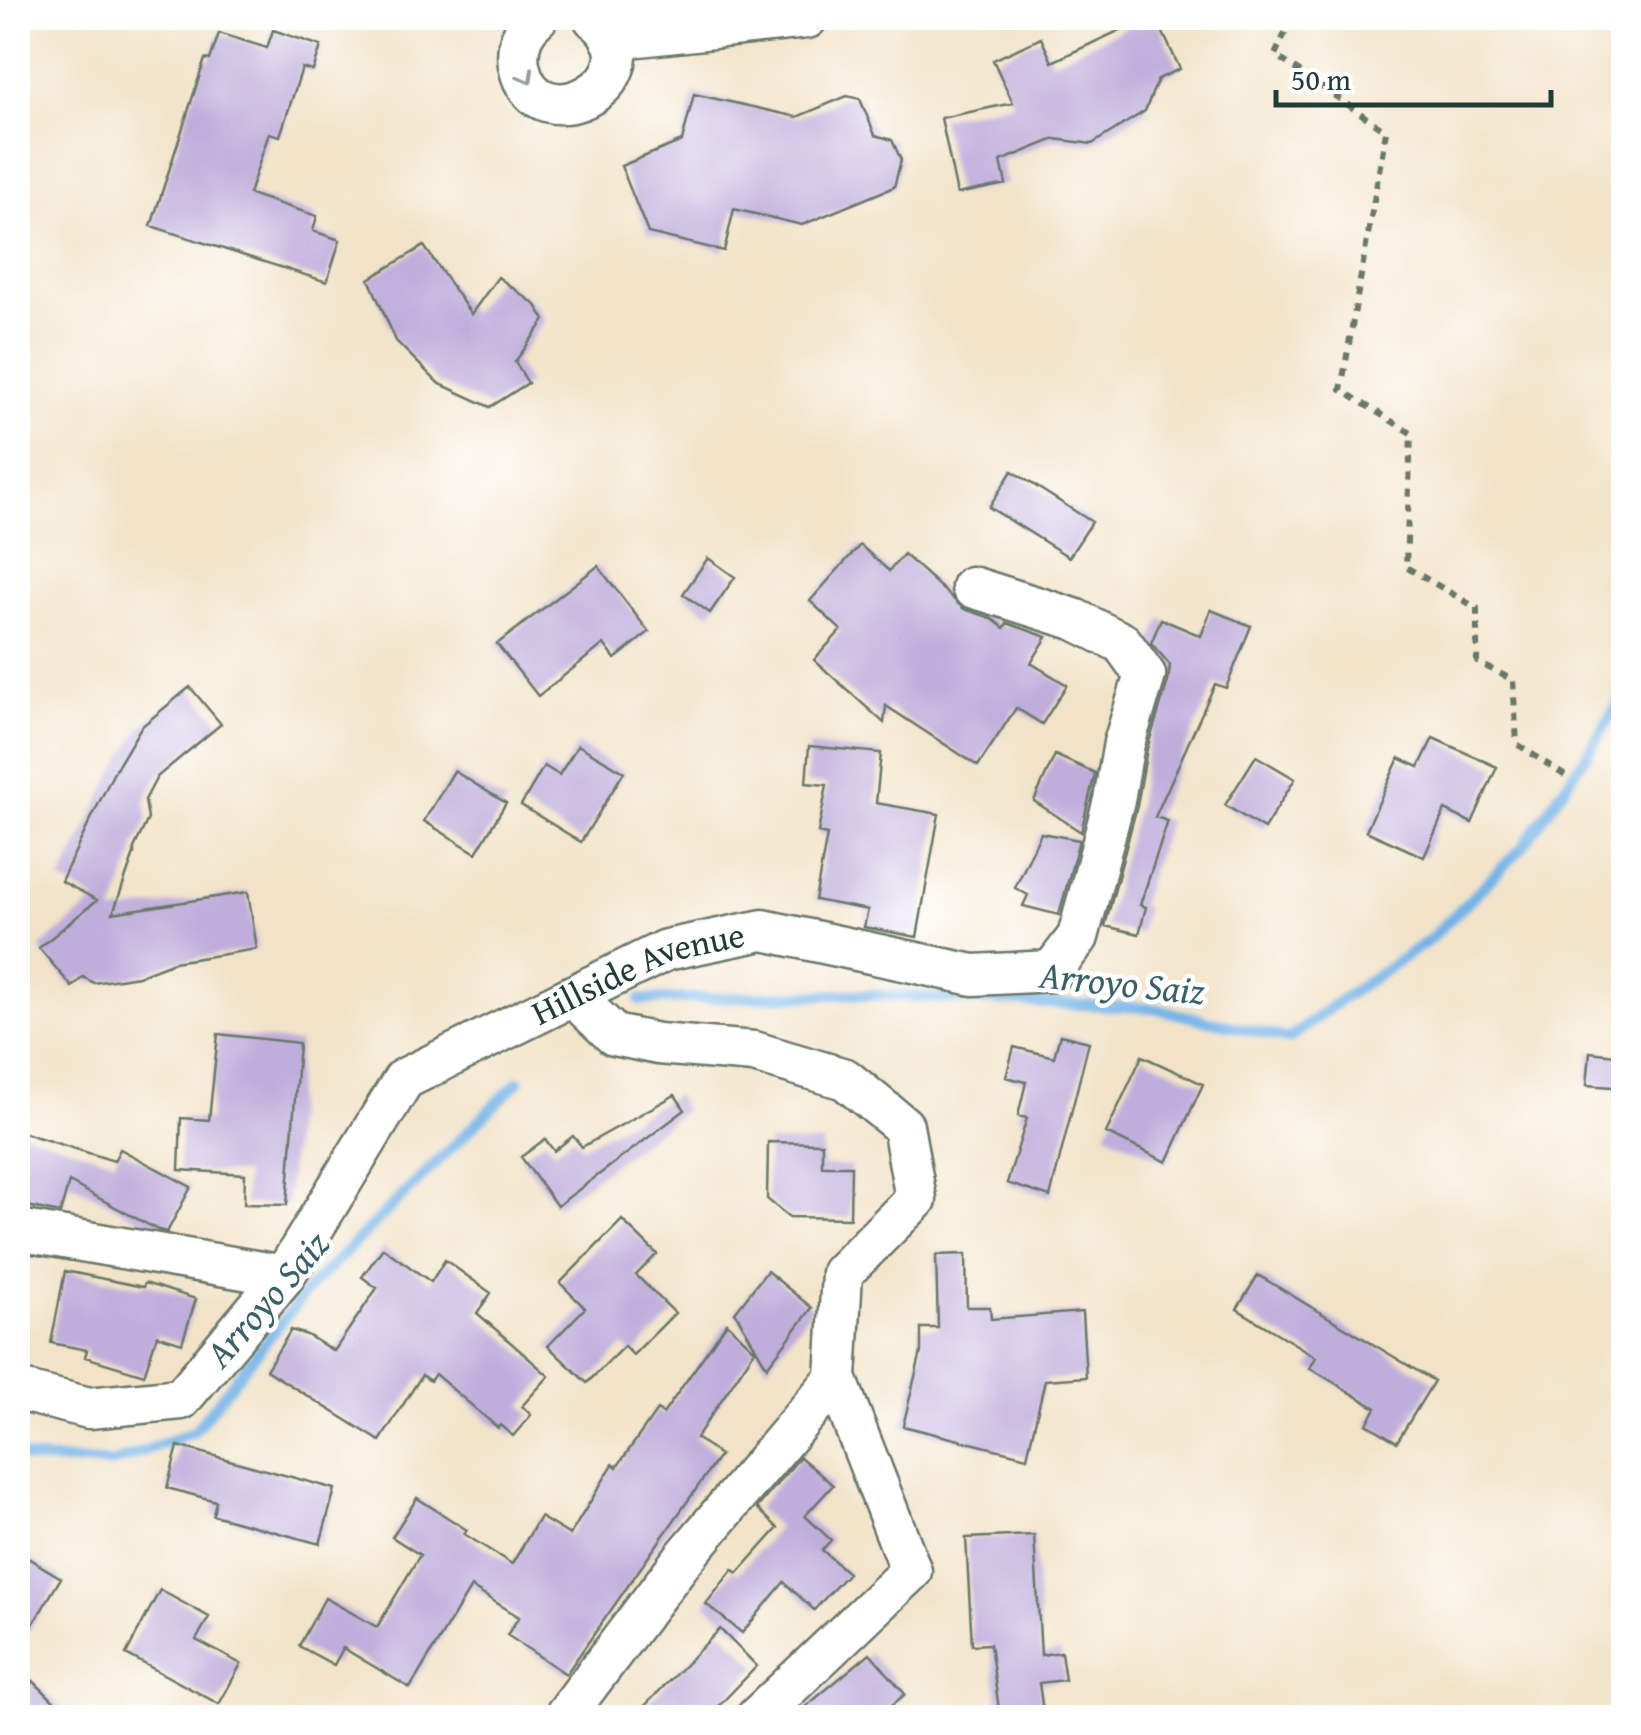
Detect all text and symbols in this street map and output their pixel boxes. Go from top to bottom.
scale bar [1276,45,1551,107]
text: 50 m [1291,57,1351,101]
one-way arrow [515,66,534,85]
street label: Hillside Avenue [522,908,749,1037]
water label: Arroyo Saiz [1036,945,1208,1019]
water label: Arroyo Saiz [190,1217,342,1380]

